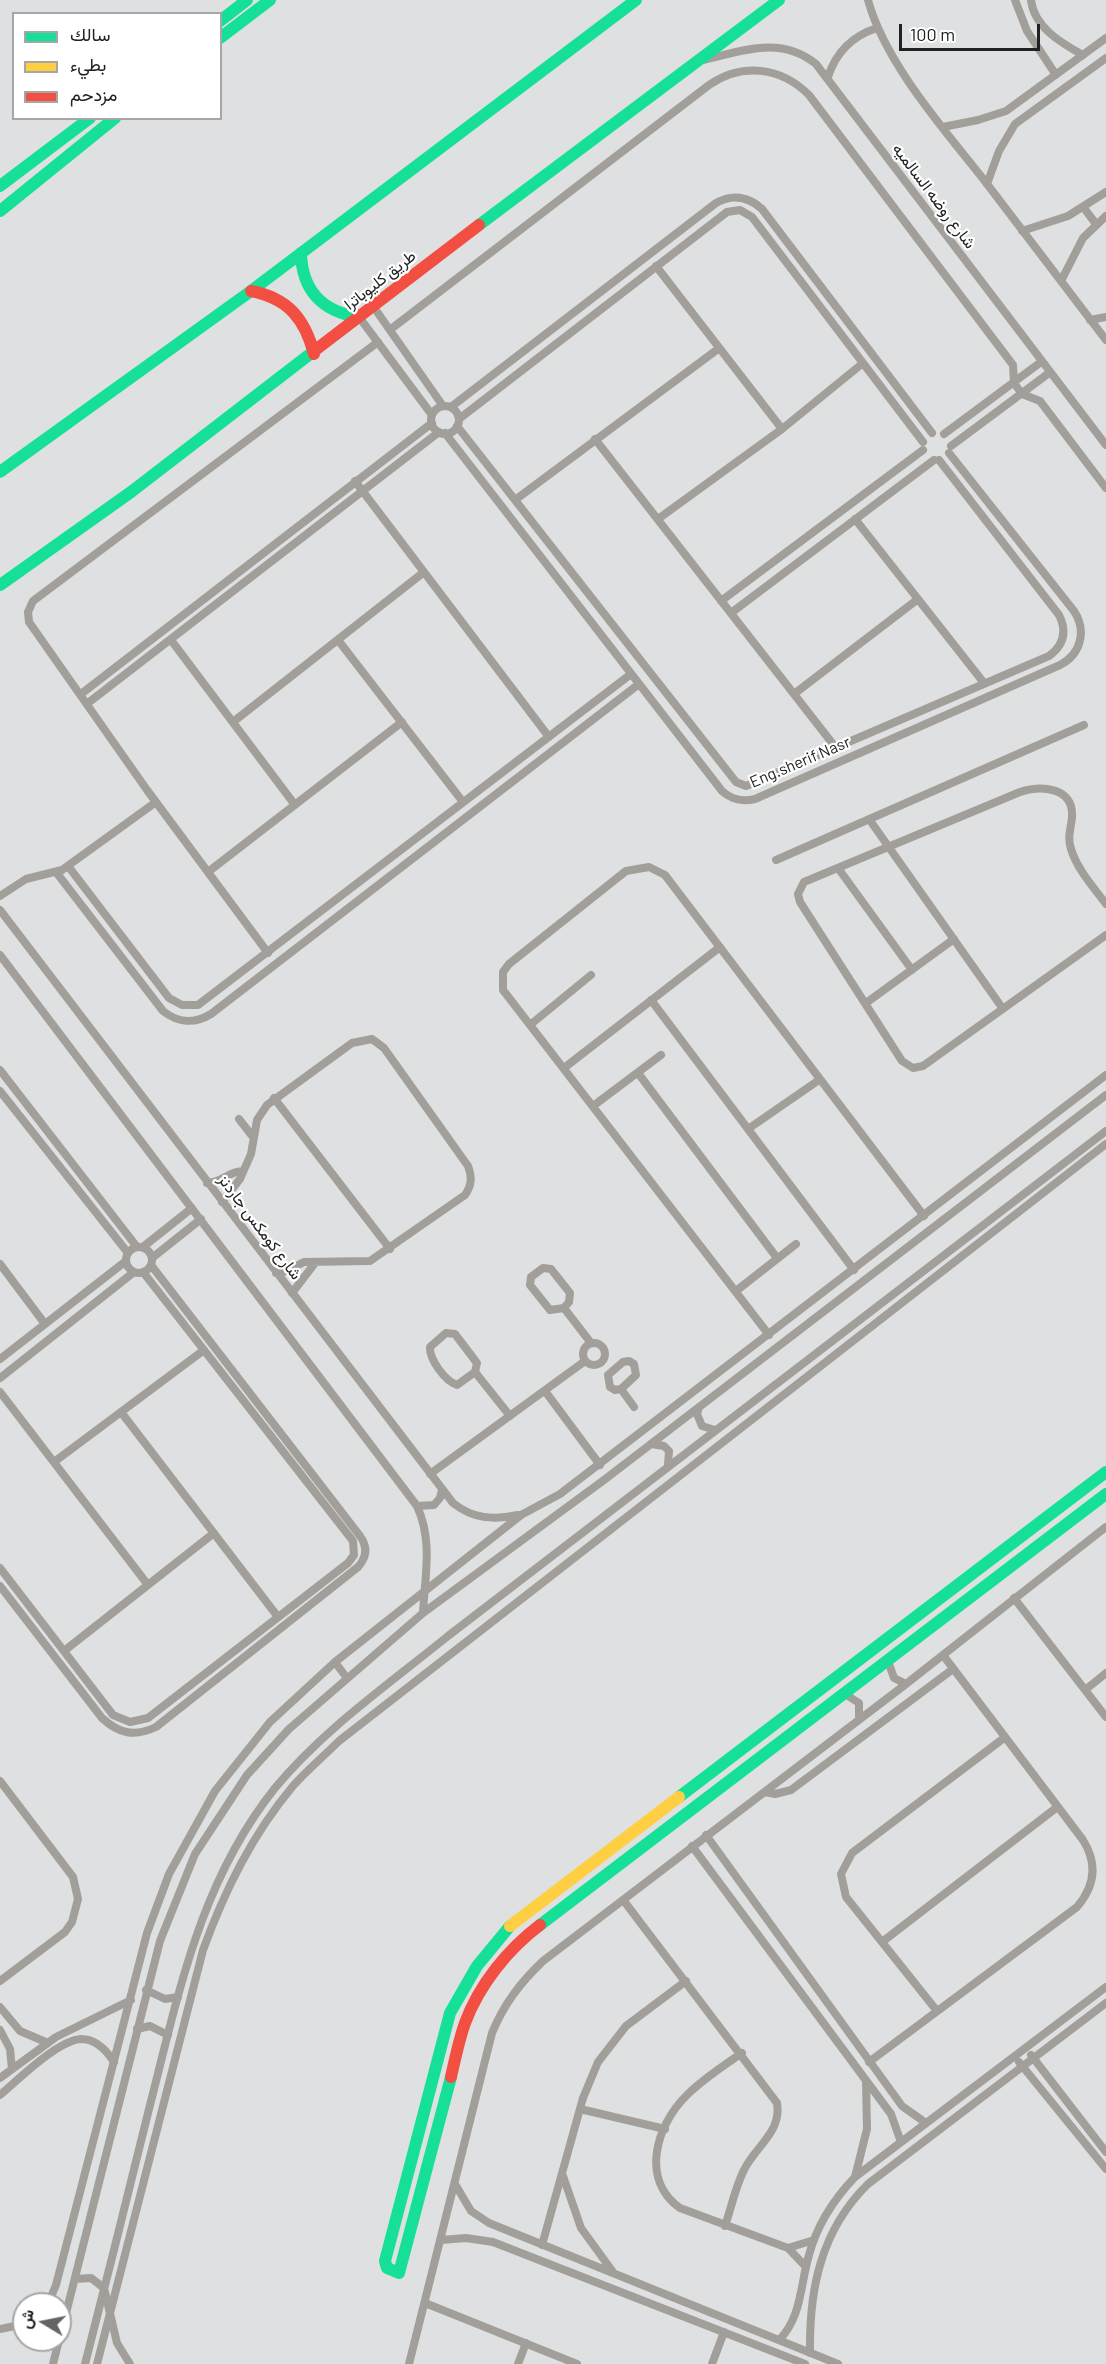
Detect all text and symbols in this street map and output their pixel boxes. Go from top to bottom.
legend [12,12,222,120]
scale bar [902,12,1043,50]
text: سالك [70,23,110,45]
text: 100 m [910,23,955,45]
text: بطيء [70,53,106,75]
text: مزدحم [70,83,117,105]
street label: شارع روضه السالميه [888,140,980,252]
street label: طريق كليوباترا [340,246,420,314]
street label: Eng.sherif Nasr [747,732,853,792]
street label: شارع كومكس جاردنز [214,1171,306,1283]
north arrow [12,2292,72,2352]
text: ش [15,2308,37,2330]

